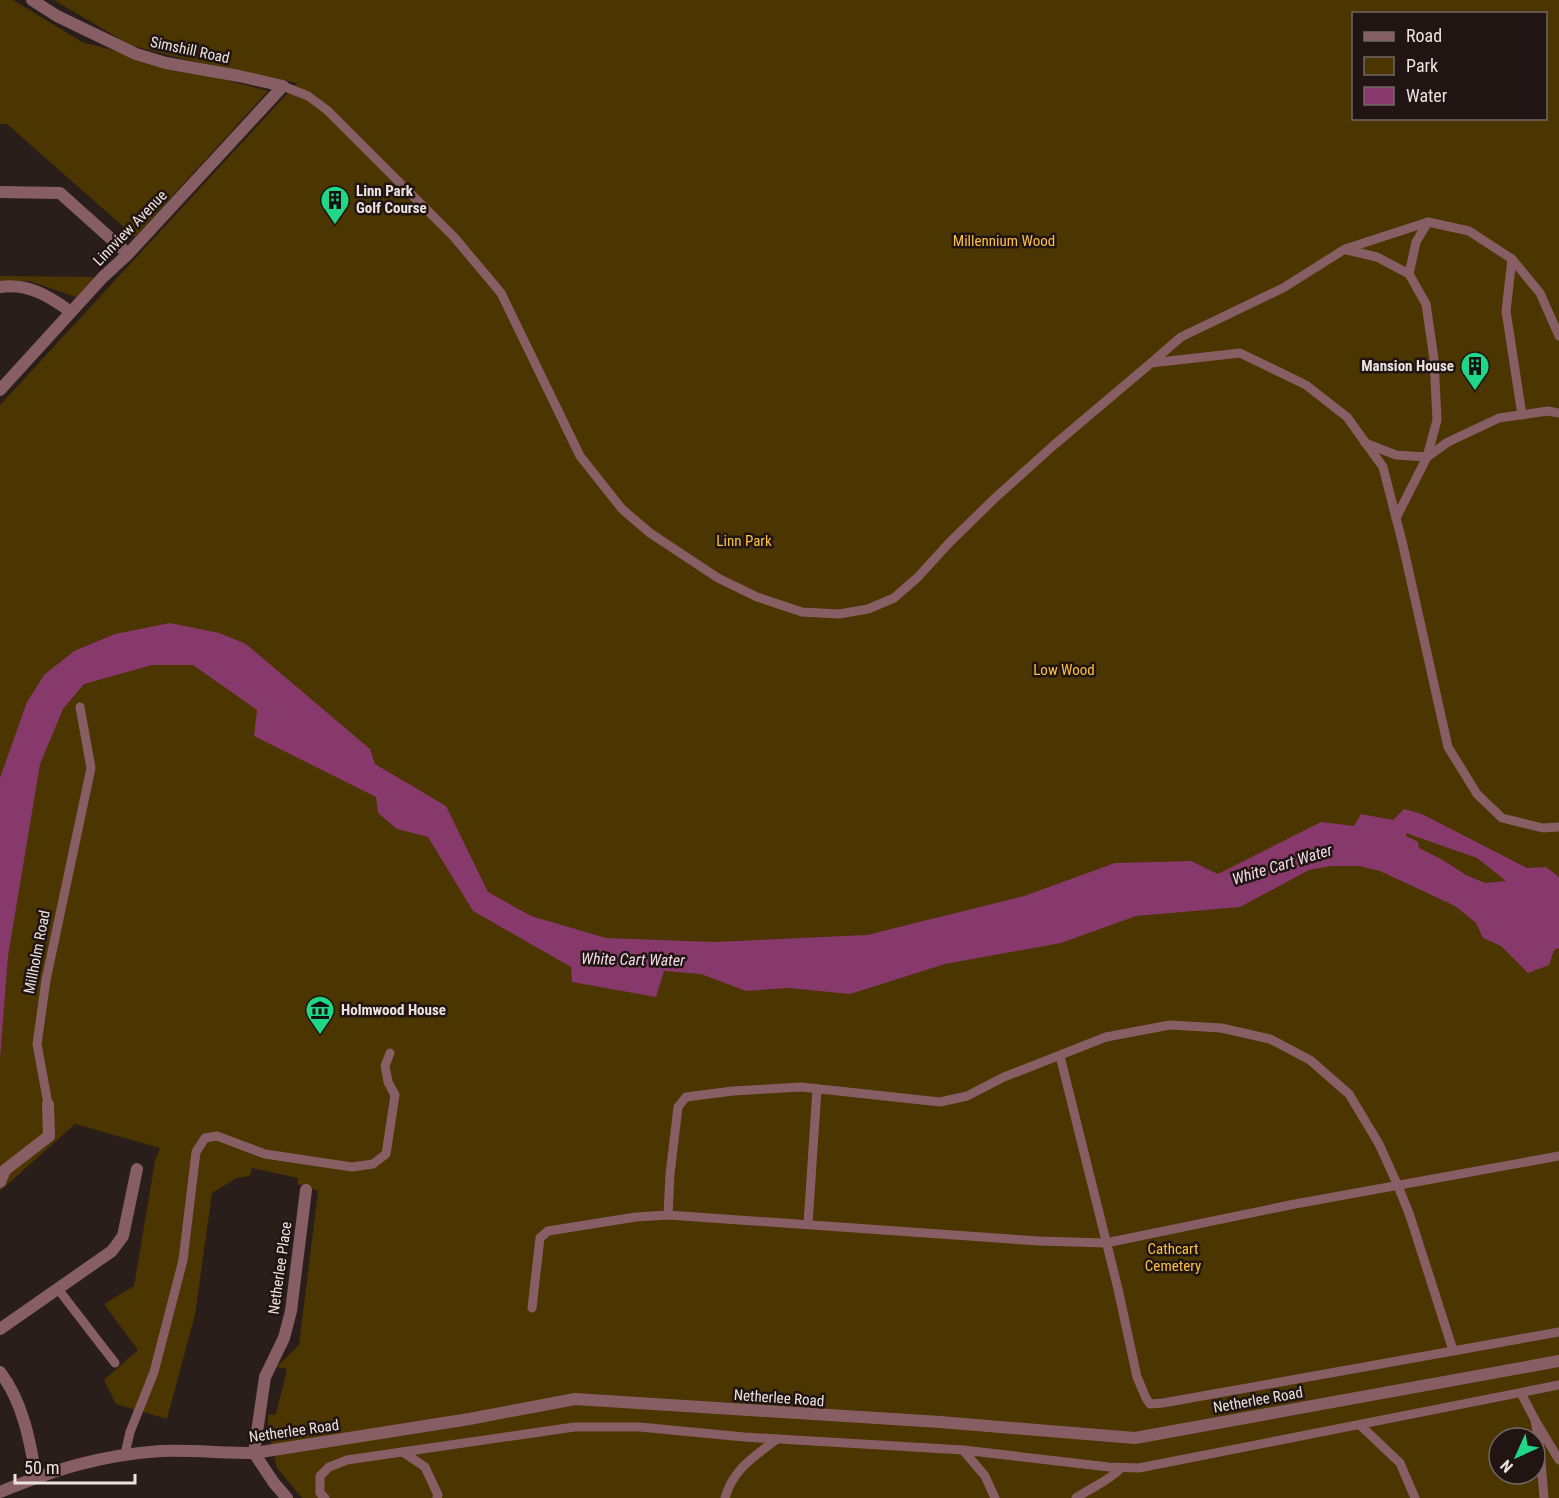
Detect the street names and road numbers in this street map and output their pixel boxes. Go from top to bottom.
street label: Simshill Road [149,33,231,67]
street label: Linnview Avenue [89,186,171,270]
street label: Millholm Road [20,909,54,995]
street label: Netherlee Place [265,1220,295,1316]
street label: Netherlee Road [1212,1383,1304,1417]
street label: Netherlee Road [733,1386,825,1410]
street label: Netherlee Road [248,1416,340,1446]

